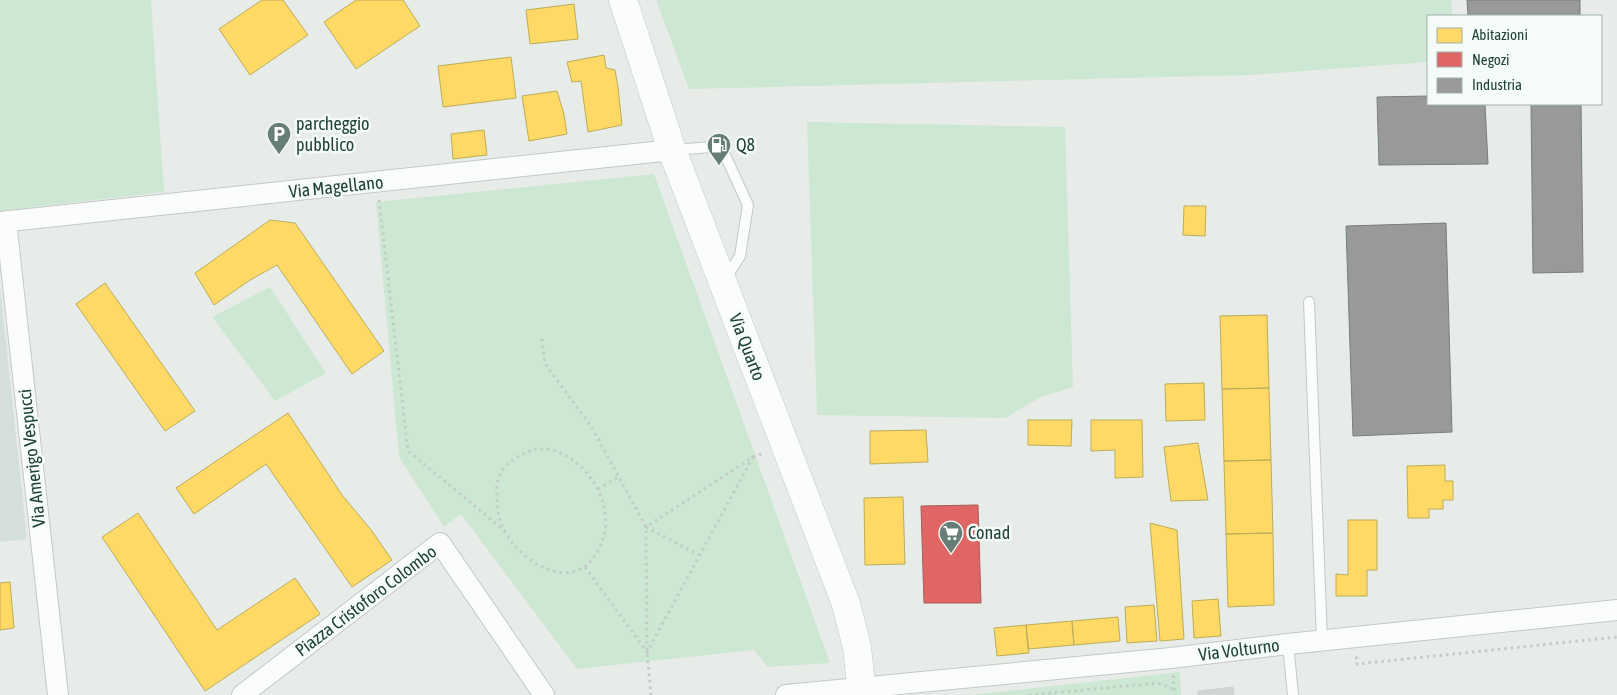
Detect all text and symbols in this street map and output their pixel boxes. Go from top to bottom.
legend [1427,15,1602,105]
text: Abitazioni [1472,26,1528,43]
text: Negozi [1472,51,1510,68]
text: Industria [1472,76,1522,93]
place label: parcheggio pubblico [296,113,370,155]
parking icon: parcheggio pubblico [266,121,292,155]
fuel station icon: Q8 [706,132,732,166]
place label: Q8 [736,134,755,155]
street label: Via Magellano [288,171,384,202]
street label: Via Quarto [725,310,770,383]
street label: Via Amerigo Vespucci [14,388,49,528]
supermarket icon: Conad [938,520,964,554]
place label: Conad [968,522,1010,543]
street label: Piazza Cristoforo Colombo [291,541,440,661]
street label: Via Volturno [1197,634,1281,665]

